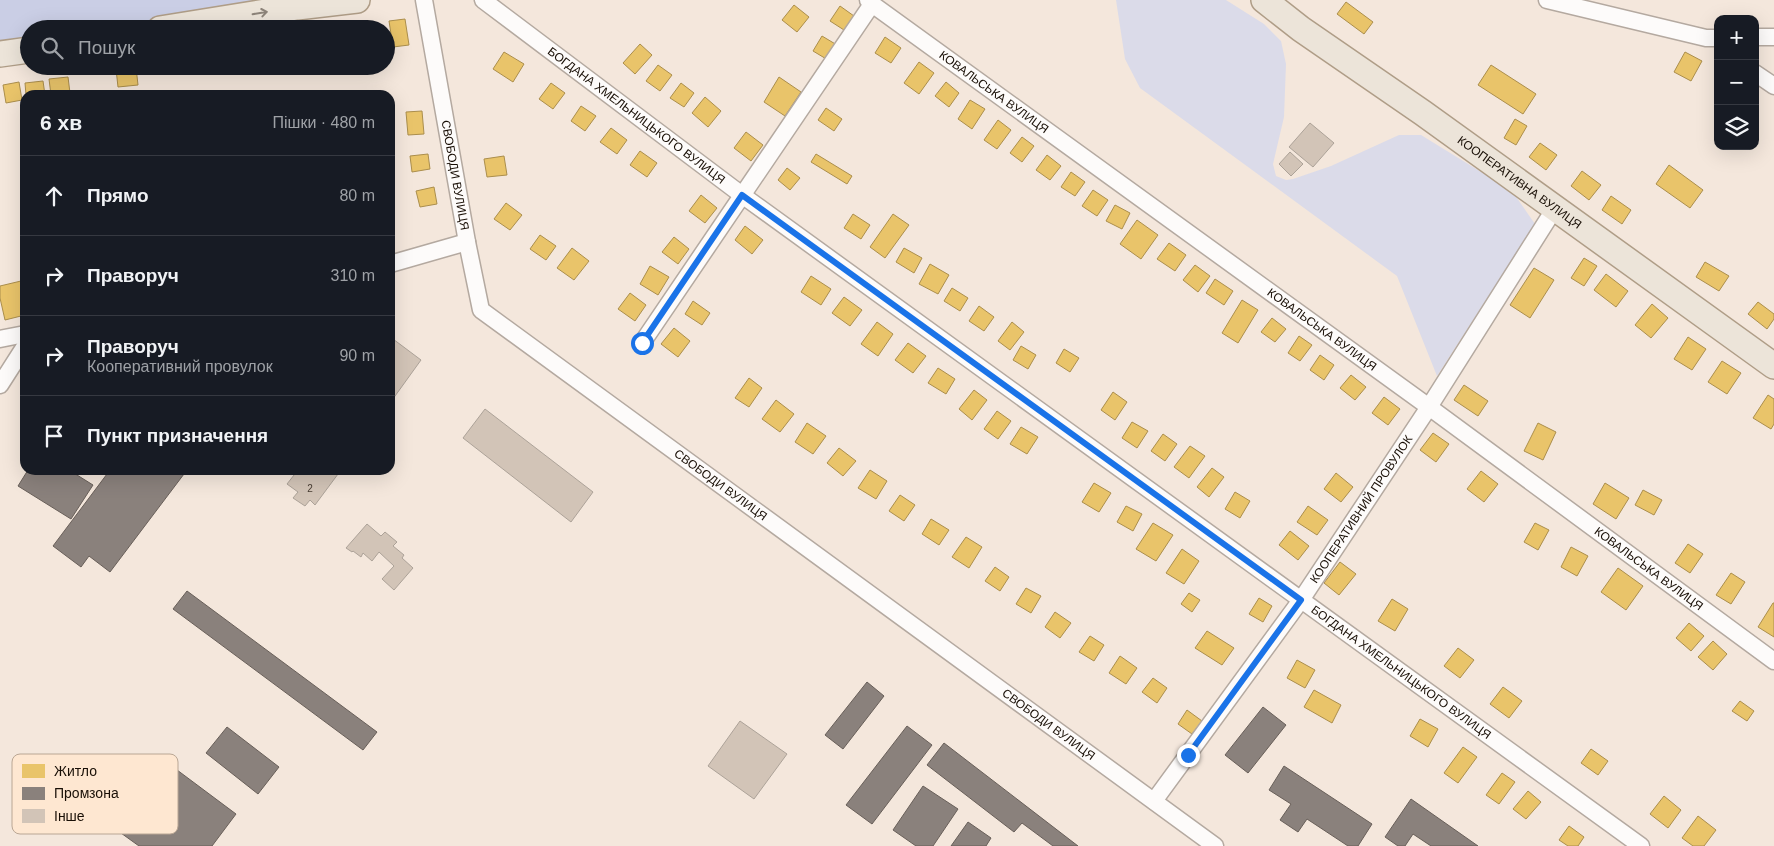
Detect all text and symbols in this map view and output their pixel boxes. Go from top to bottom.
one-way arrow [252,7,268,17]
map controls [1714,15,1759,150]
button: + [1714,15,1759,60]
search box [20,20,395,75]
icon: search [38,34,66,62]
text: Пошук [78,37,135,58]
street label: БОГДАНА ХМЕЛЬНИЦЬКОГО ВУЛИЦЯ [545,44,728,187]
street label: КОВАЛЬСЬКА ВУЛИЦЯ [936,48,1051,136]
button: − [1714,60,1759,105]
button: layers [1714,105,1759,150]
text: 6 хв [40,111,82,134]
text: Пішки · 480 m [272,114,375,131]
street label: СВОБОДИ ВУЛИЦЯ [438,119,472,231]
street label: КООПЕРАТИВНА ВУЛИЦЯ [1455,133,1584,232]
icon: ahead [40,182,68,210]
text: Прямо [87,185,149,206]
text: 80 m [339,187,375,204]
icon: right [40,262,68,290]
text: Праворуч [87,265,179,286]
text: 310 m [331,267,375,284]
street label: КОВАЛЬСЬКА ВУЛИЦЯ [1265,285,1379,374]
route start [631,332,654,355]
text: Праворуч [87,336,179,357]
icon: right [40,342,68,370]
text: 90 m [339,347,375,364]
text: Кооперативний провулок [87,358,273,375]
icon: arrive [40,422,68,450]
text: Пункт призначення [87,425,268,446]
street label: КООПЕРАТИВНИЙ ПРОВУЛОК [1307,433,1415,586]
street label: СВОБОДИ ВУЛИЦЯ [672,447,770,524]
house number: 2 [307,483,313,494]
street label: КОВАЛЬСЬКА ВУЛИЦЯ [1592,524,1706,613]
street label: БОГДАНА ХМЕЛЬНИЦЬКОГО ВУЛИЦЯ [1309,603,1494,742]
street label: СВОБОДИ ВУЛИЦЯ [999,686,1098,763]
route end [1177,744,1200,767]
legend [12,754,178,834]
text: Житло [54,763,97,779]
text: Промзона [54,785,119,801]
text: Інше [54,808,85,824]

